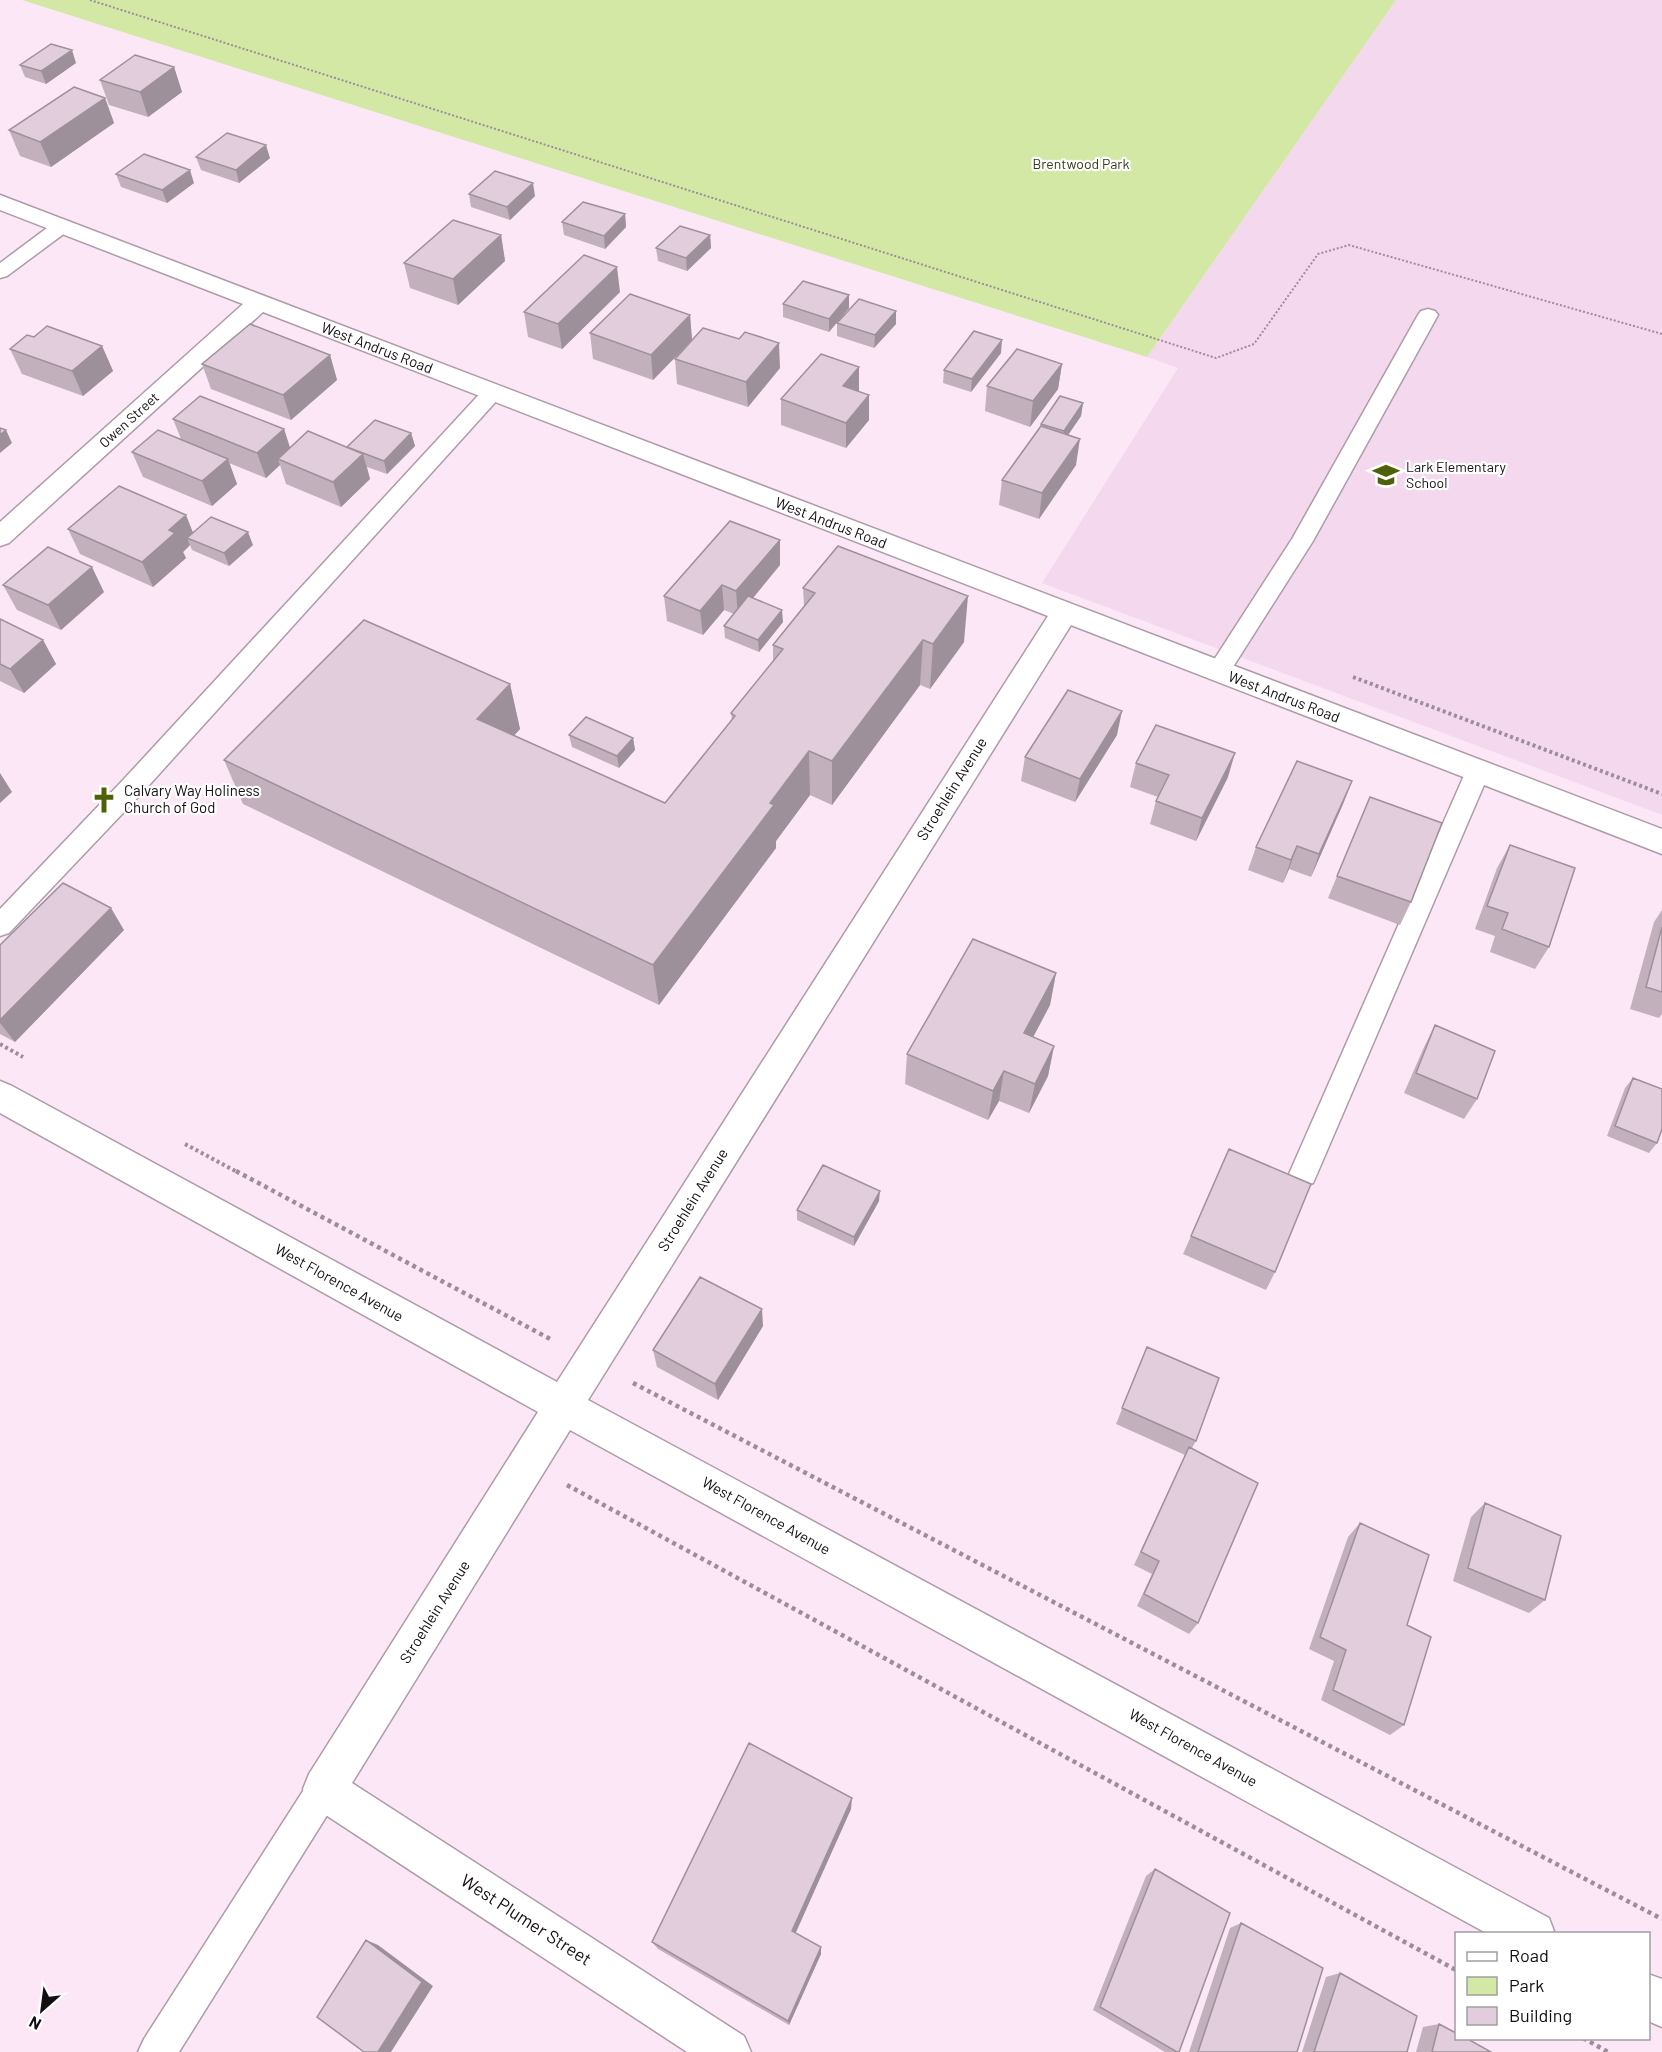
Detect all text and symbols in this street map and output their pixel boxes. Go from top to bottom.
park label: Brentwood Park [1033,155,1129,172]
street label: West Andrus Road [319,317,436,377]
street label: Owen Street [95,388,162,451]
place label: Lark Elementary School [1406,458,1506,491]
school or university icon: Lark Elementary School [1371,460,1401,490]
street label: West Andrus Road [773,492,890,552]
street label: West Andrus Road [1226,666,1343,726]
street label: Stroehlein Avenue [912,734,990,843]
place label: Calvary Way Holiness Church of God [124,781,260,816]
church icon: Calvary Way Holiness Church of God [89,785,119,815]
street label: Stroehlein Avenue [653,1145,731,1254]
street label: West Florence Avenue [272,1239,407,1325]
street label: West Florence Avenue [699,1472,834,1558]
street label: Stroehlein Avenue [395,1557,473,1666]
street label: West Florence Avenue [1126,1704,1261,1790]
street label: West Plumer Street [457,1869,596,1970]
legend [1455,1932,1650,2040]
text: Road [1509,1944,1549,1966]
text: Park [1509,1974,1544,1996]
north arrow [12,1980,72,2040]
text: Building [1509,2004,1572,2026]
text: N [26,2013,44,2035]

